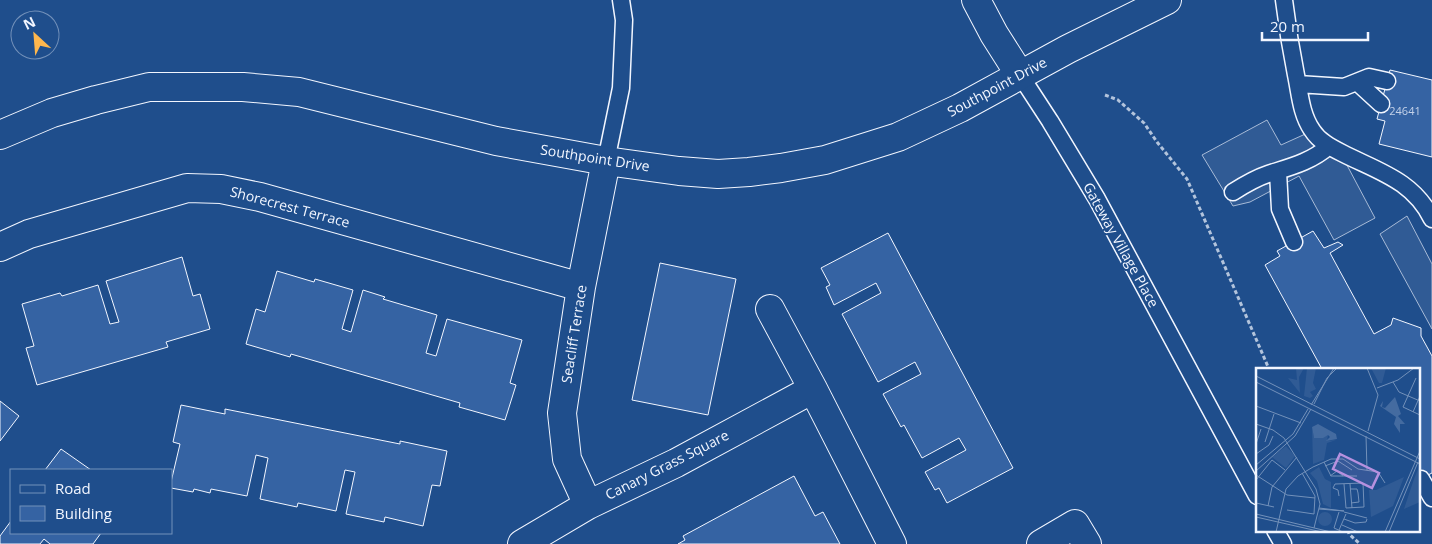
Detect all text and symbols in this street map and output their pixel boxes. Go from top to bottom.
north arrow [10,10,60,60]
scale bar [1262,10,1368,42]
text: N [20,12,38,34]
text: 20 m [1270,16,1305,36]
street label: Southpoint Drive [944,52,1050,121]
house number: 24641 [1389,103,1421,118]
street label: Southpoint Drive [539,139,651,176]
street label: Gateway Village Place [1079,179,1164,311]
street label: Shorecrest Terrace [228,181,352,232]
street label: Seacliff Terrace [556,283,591,385]
inset map [1256,368,1420,532]
street label: Canary Grass Square [602,425,732,504]
legend [10,469,172,534]
text: Road [55,478,91,498]
text: Building [55,503,112,523]

